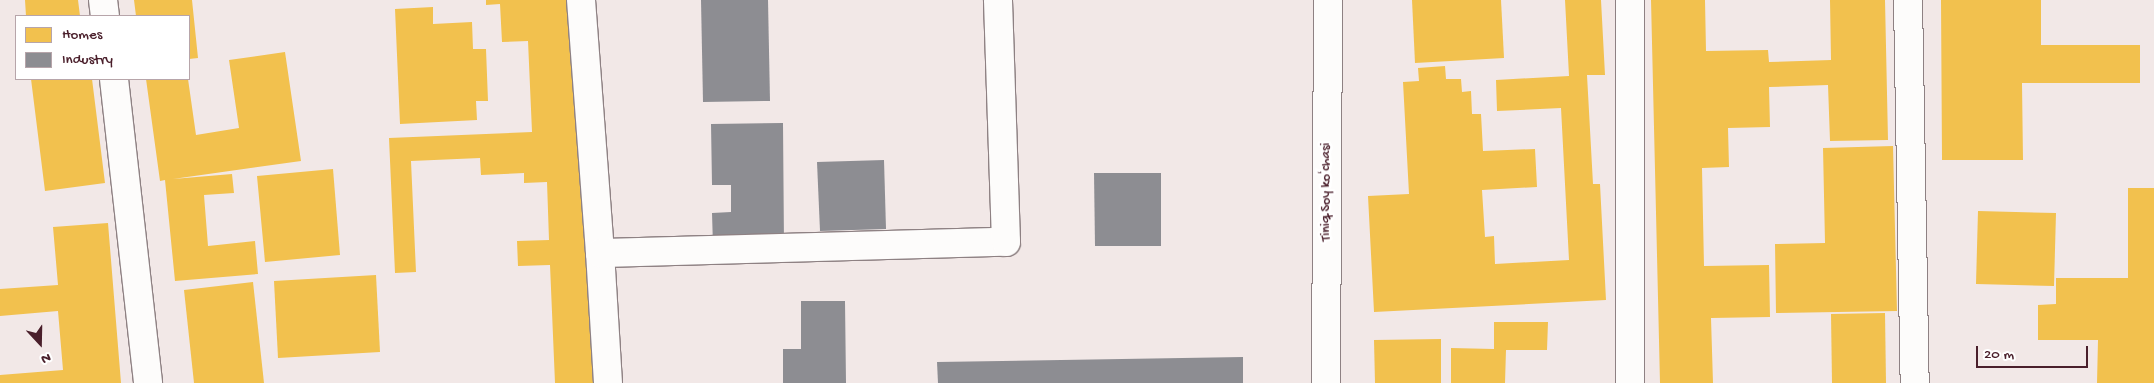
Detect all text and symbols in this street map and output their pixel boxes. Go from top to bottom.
legend [15,15,190,80]
text: Homes [62,26,102,44]
text: Industry [62,51,113,69]
street label: Tiniq Soy koʻchasi [1319,143,1335,241]
north arrow [15,318,65,368]
scale bar [1979,336,2092,368]
text: 20 m [1984,346,2014,364]
text: N [38,348,53,367]

